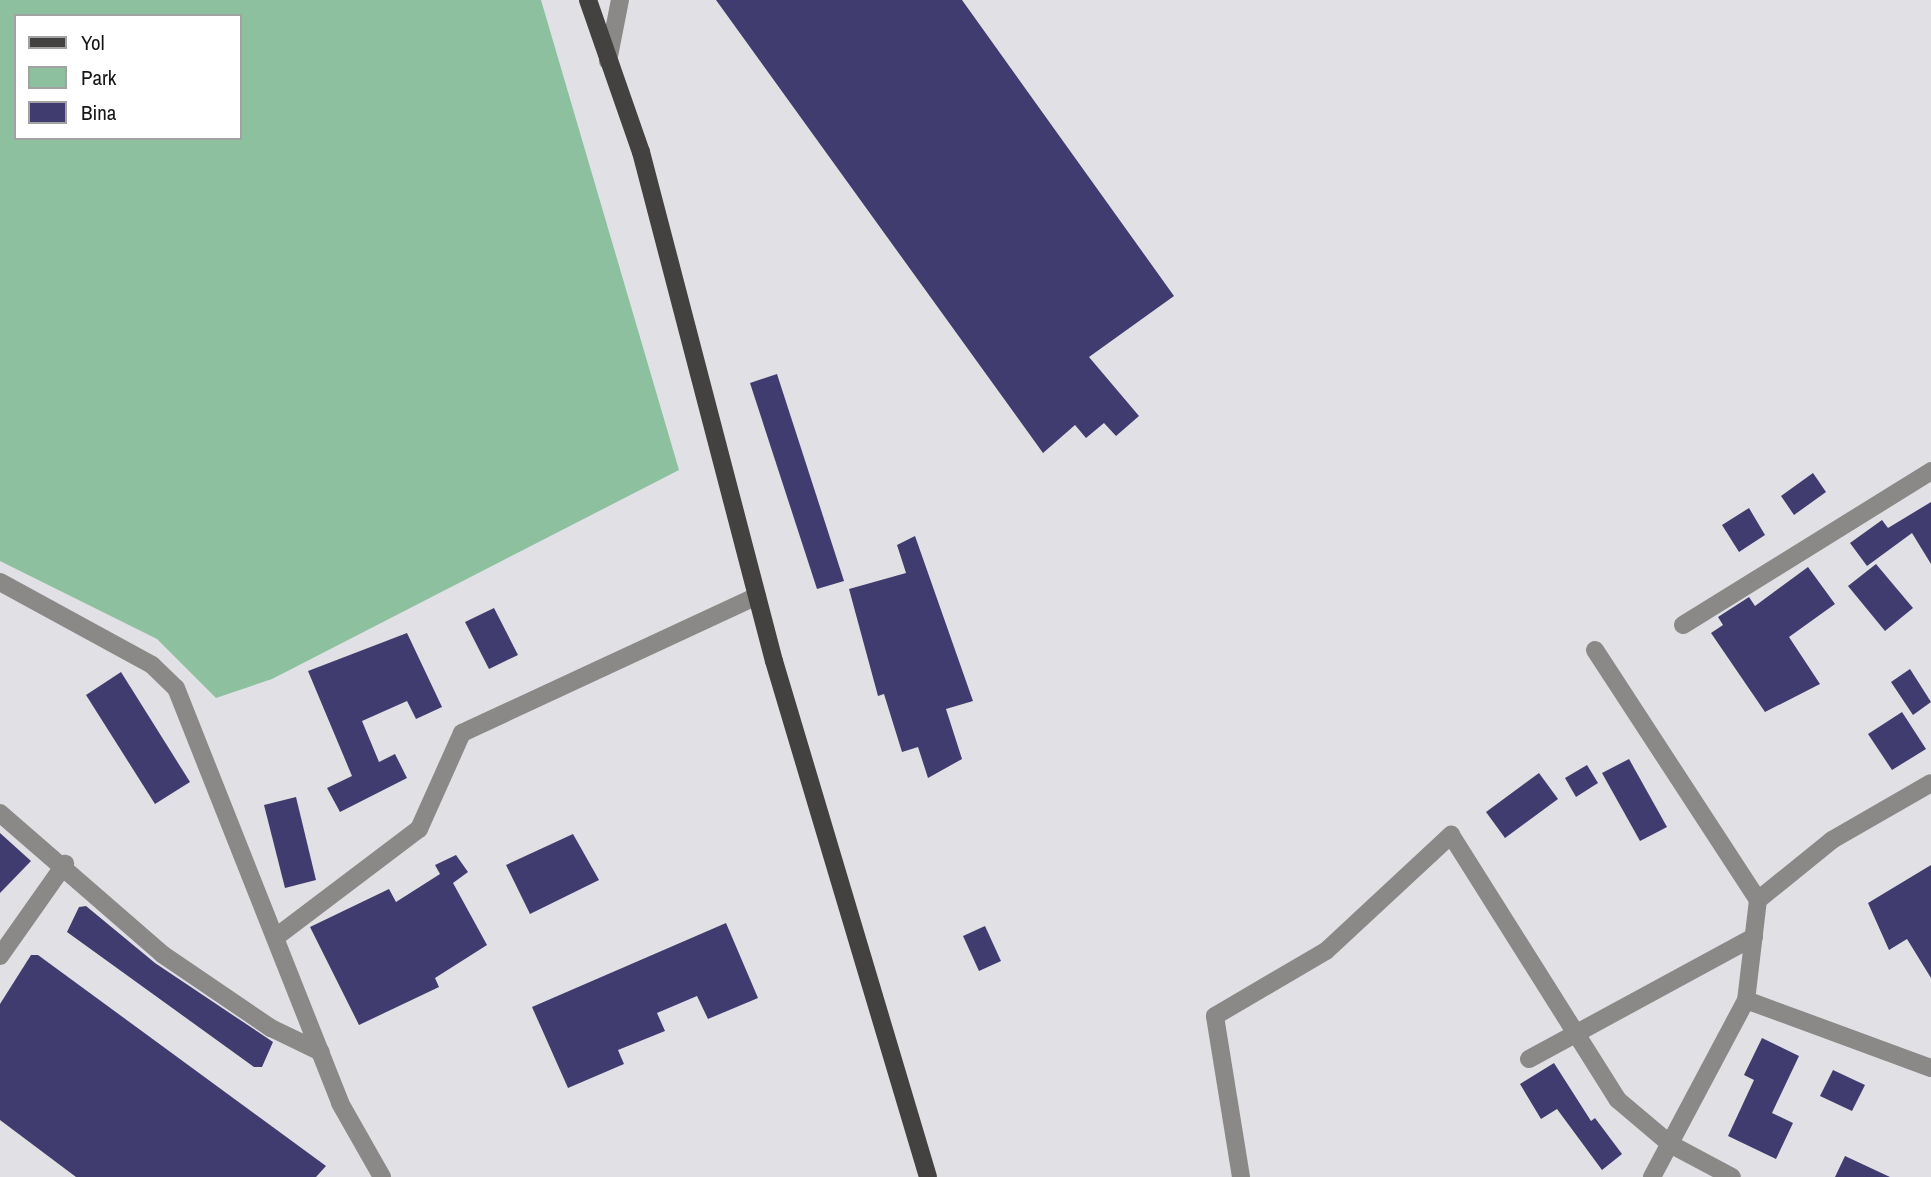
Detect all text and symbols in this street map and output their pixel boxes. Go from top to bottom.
legend [14,14,242,140]
text: Yol [81,28,105,57]
text: Park [81,63,116,92]
text: Bina [81,98,116,127]

